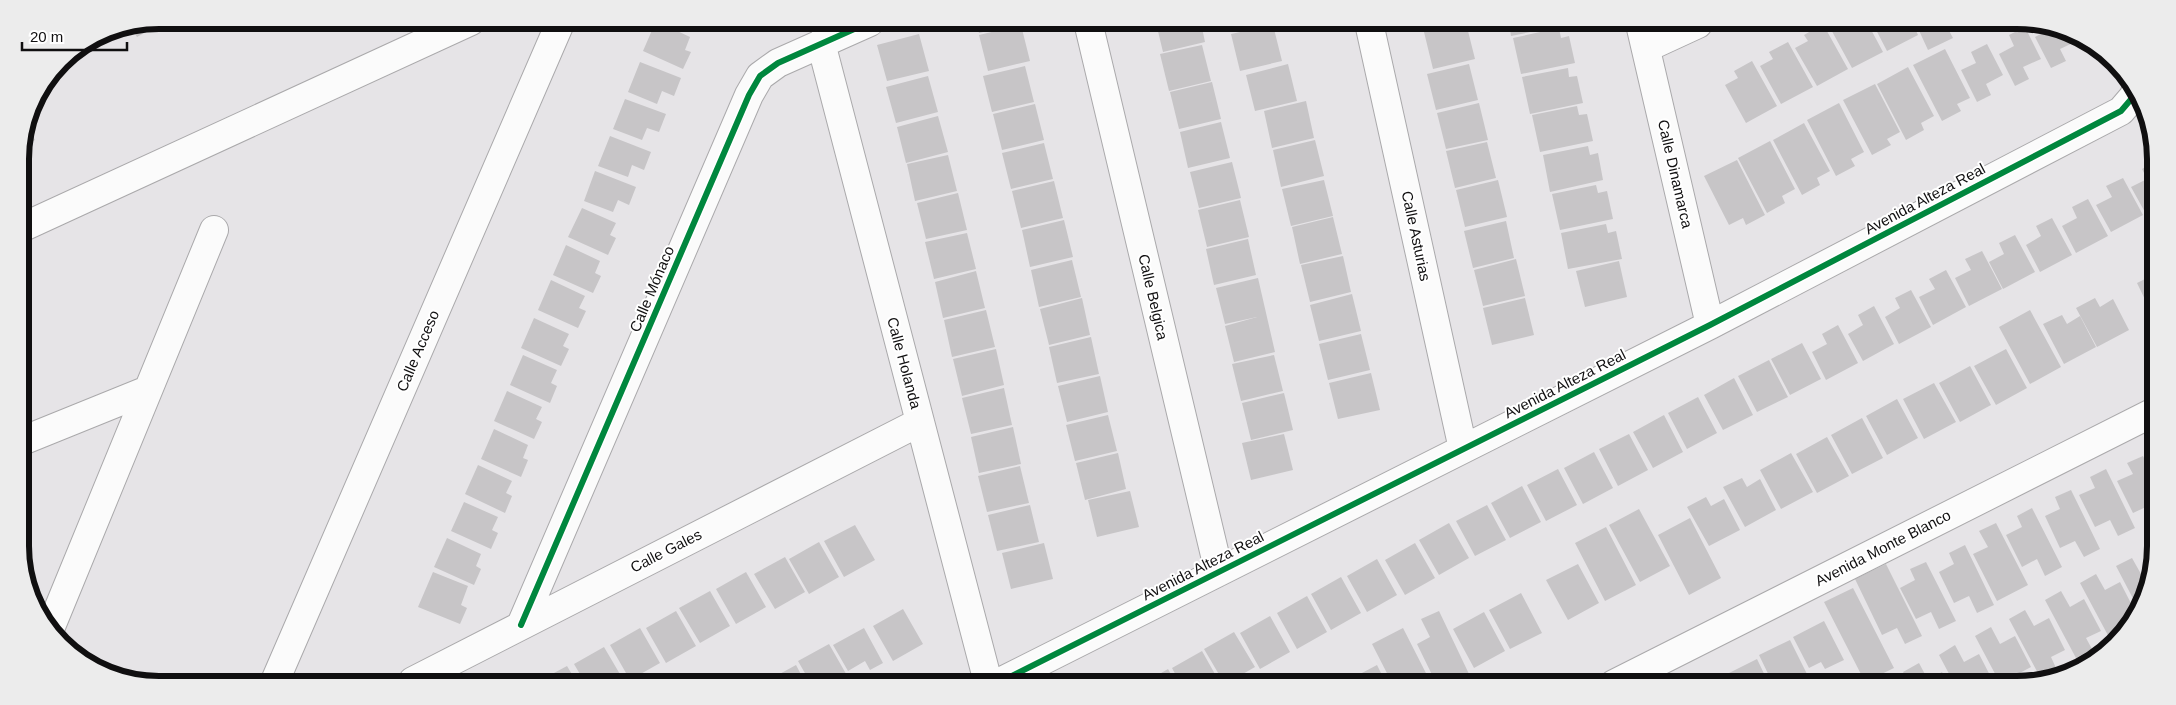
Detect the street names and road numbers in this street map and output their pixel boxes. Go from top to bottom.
street label: Calle Dinamarca [1655,118,1696,230]
street label: Avenida Alteza Real [1862,160,1988,238]
street label: Calle Asturias [1399,189,1434,283]
street label: Calle Mónaco [626,243,677,334]
street label: Calle Belgica [1135,252,1172,342]
street label: Calle Acceso [393,308,442,394]
street label: Calle Holanda [884,315,925,411]
street label: Avenida Alteza Real [1501,346,1628,422]
street label: Avenida Monte Blanco [1812,506,1953,589]
street label: Calle Gales [627,525,704,576]
street label: Avenida Alteza Real [1139,528,1266,604]

